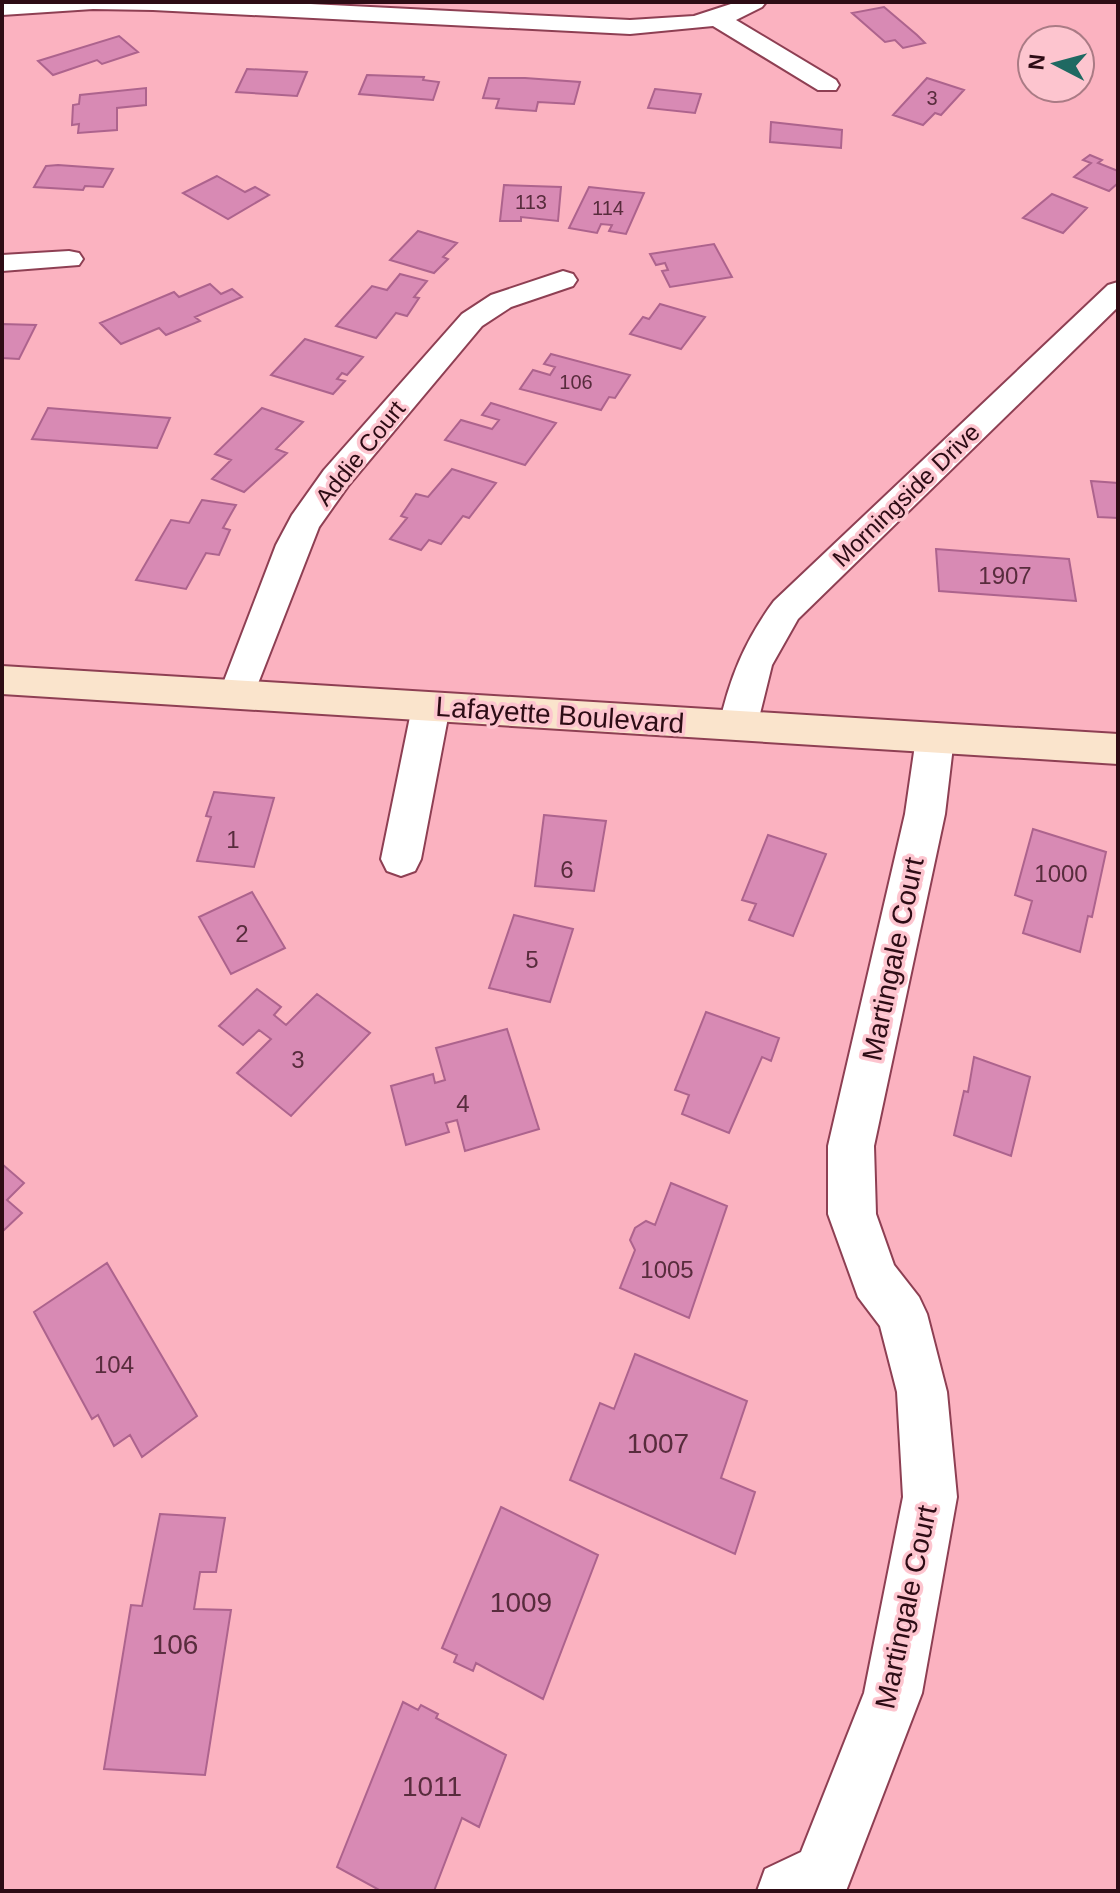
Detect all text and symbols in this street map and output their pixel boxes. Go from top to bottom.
north arrow [1016,24,1096,104]
text: N [1023,53,1050,71]
house number: 3 [926,87,938,109]
house number: 113 [515,191,547,213]
house number: 114 [592,197,624,219]
house number: 106 [559,371,593,393]
street label: Addie Court [310,395,411,511]
street label: Morningside Drive [827,418,985,572]
house number: 1907 [978,562,1032,589]
street label: Lafayette Boulevard [435,691,685,739]
house number: 1 [226,826,240,853]
street label: Martingale Court [856,854,930,1063]
house number: 6 [560,856,574,883]
house number: 1000 [1034,860,1088,887]
house number: 2 [235,920,249,947]
house number: 5 [525,946,539,973]
house number: 3 [291,1046,305,1073]
house number: 4 [456,1090,470,1117]
house number: 1005 [640,1256,694,1283]
house number: 104 [94,1351,134,1378]
house number: 1007 [627,1428,689,1459]
street label: Martingale Court [869,1502,943,1711]
house number: 1009 [490,1587,552,1618]
house number: 106 [152,1629,198,1660]
house number: 1011 [402,1771,462,1802]

